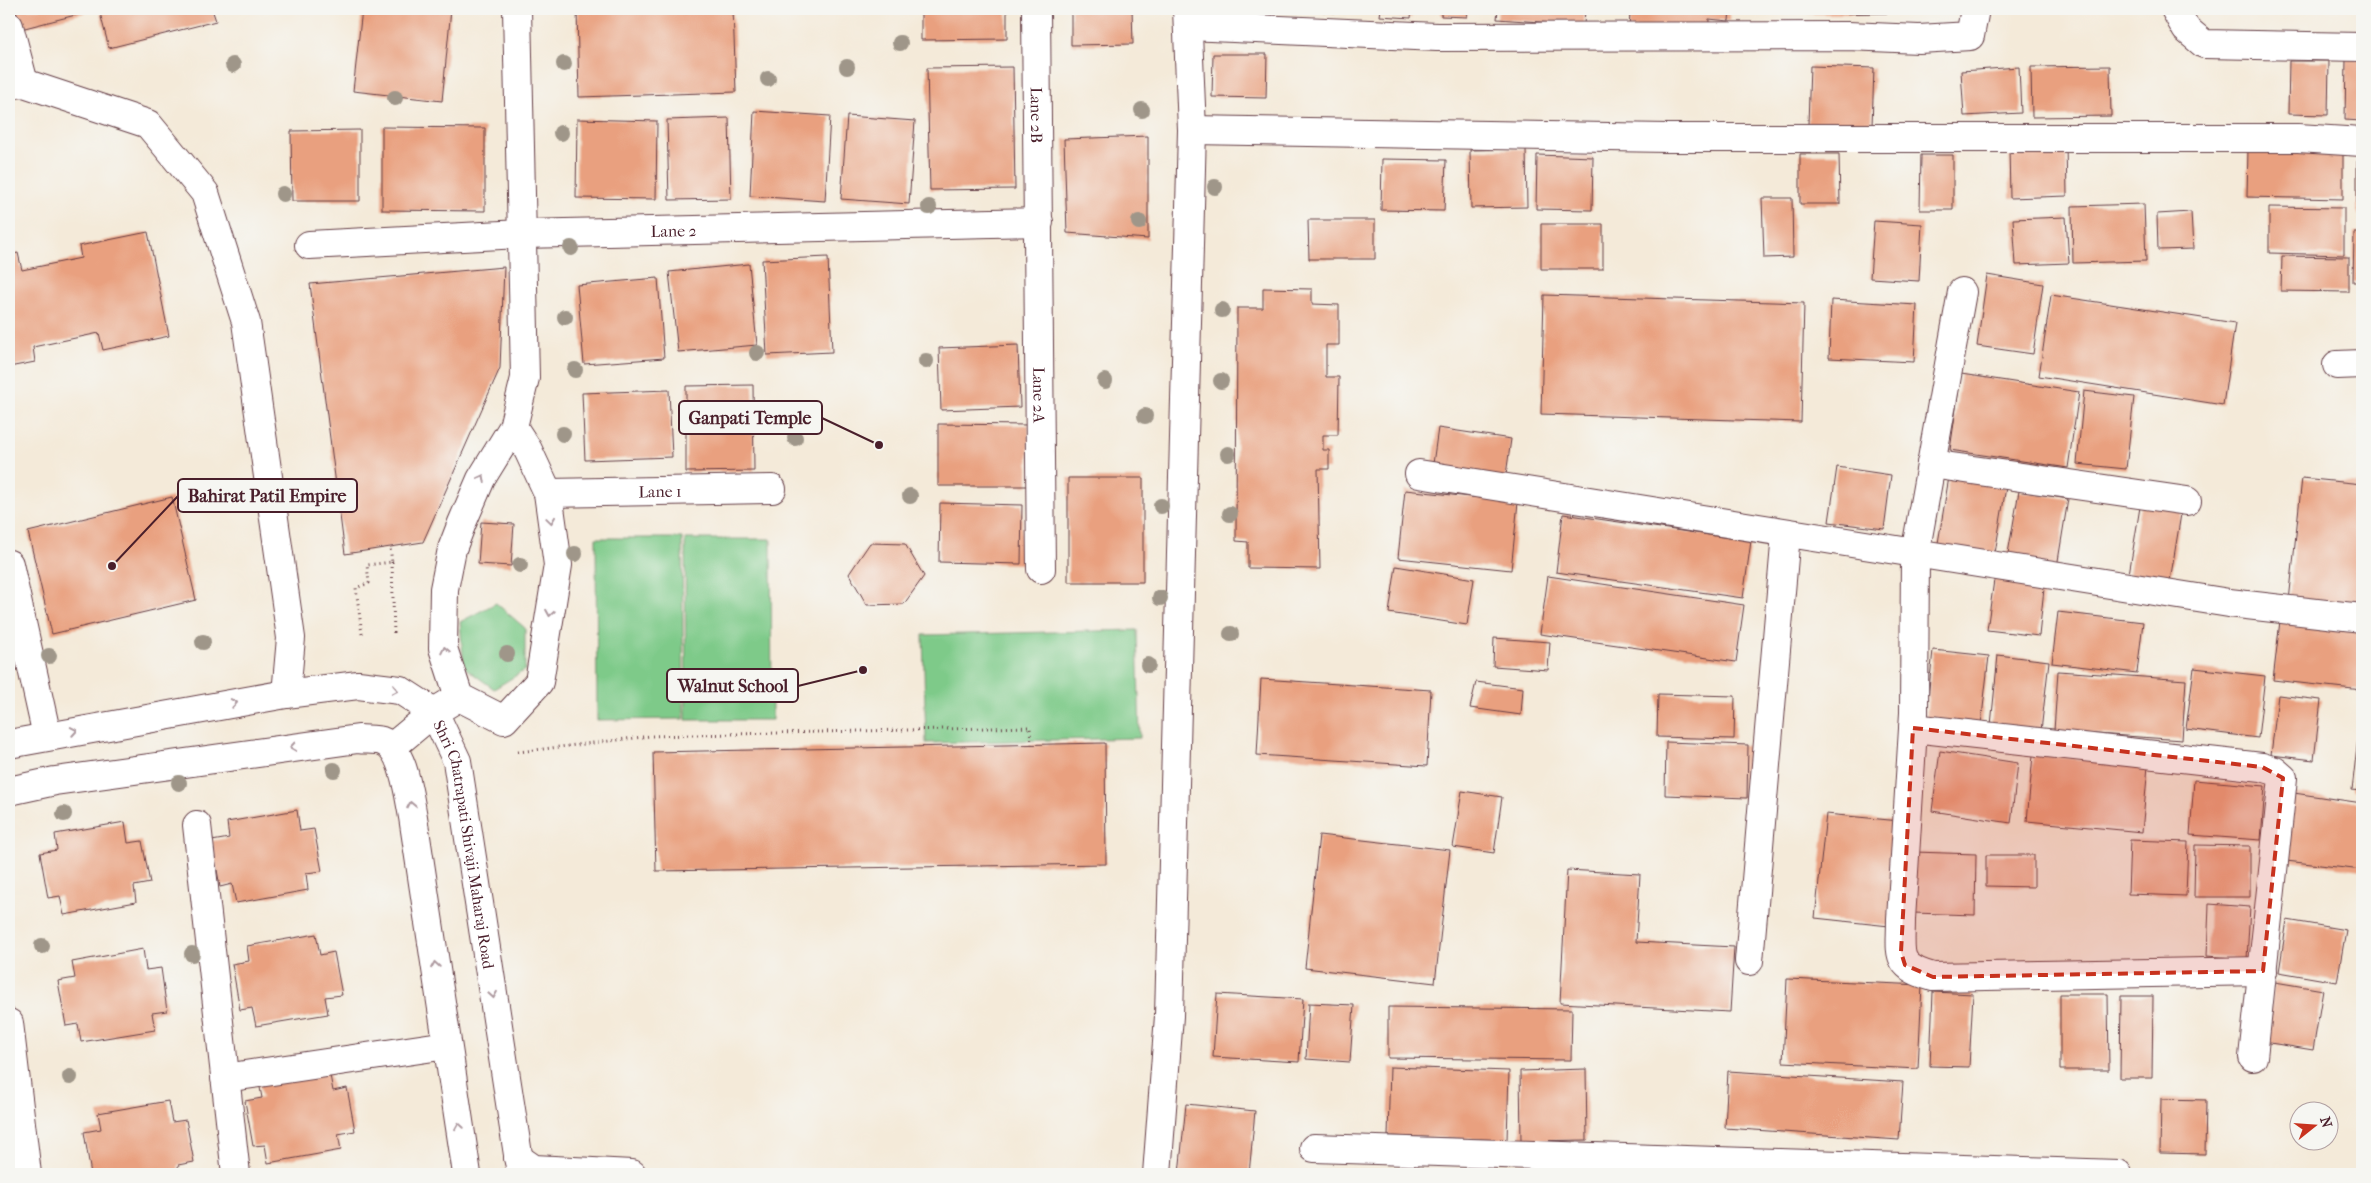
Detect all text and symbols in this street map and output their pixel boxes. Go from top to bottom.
street label: Lane 2B [1027,87,1046,143]
street label: Lane 2 [651,221,697,241]
street label: Lane 2A [1029,367,1049,424]
callout: Ganpati Temple [679,401,822,434]
text: Ganpati Temple [688,408,812,429]
one-way arrow [476,475,486,484]
callout: Bahirat Patil Empire [178,479,357,512]
street label: Lane 1 [638,482,682,501]
text: Bahirat Patil Empire [188,486,346,507]
one-way arrow [546,515,556,524]
one-way arrow [545,610,556,618]
one-way arrow [440,646,451,655]
callout: Walnut School [667,669,798,702]
text: Walnut School [677,676,789,697]
one-way arrow [390,684,399,694]
one-way arrow [229,698,238,709]
street label: Shri Chatrapati Shivaji Maharaj Road [429,717,498,971]
one-way arrow [69,727,78,737]
one-way arrow [289,741,297,752]
one-way arrow [406,800,416,809]
one-way arrow [431,961,441,970]
one-way arrow [488,991,498,1000]
north arrow [2288,1100,2338,1150]
text: N [2316,1115,2336,1130]
one-way arrow [455,1122,465,1130]

